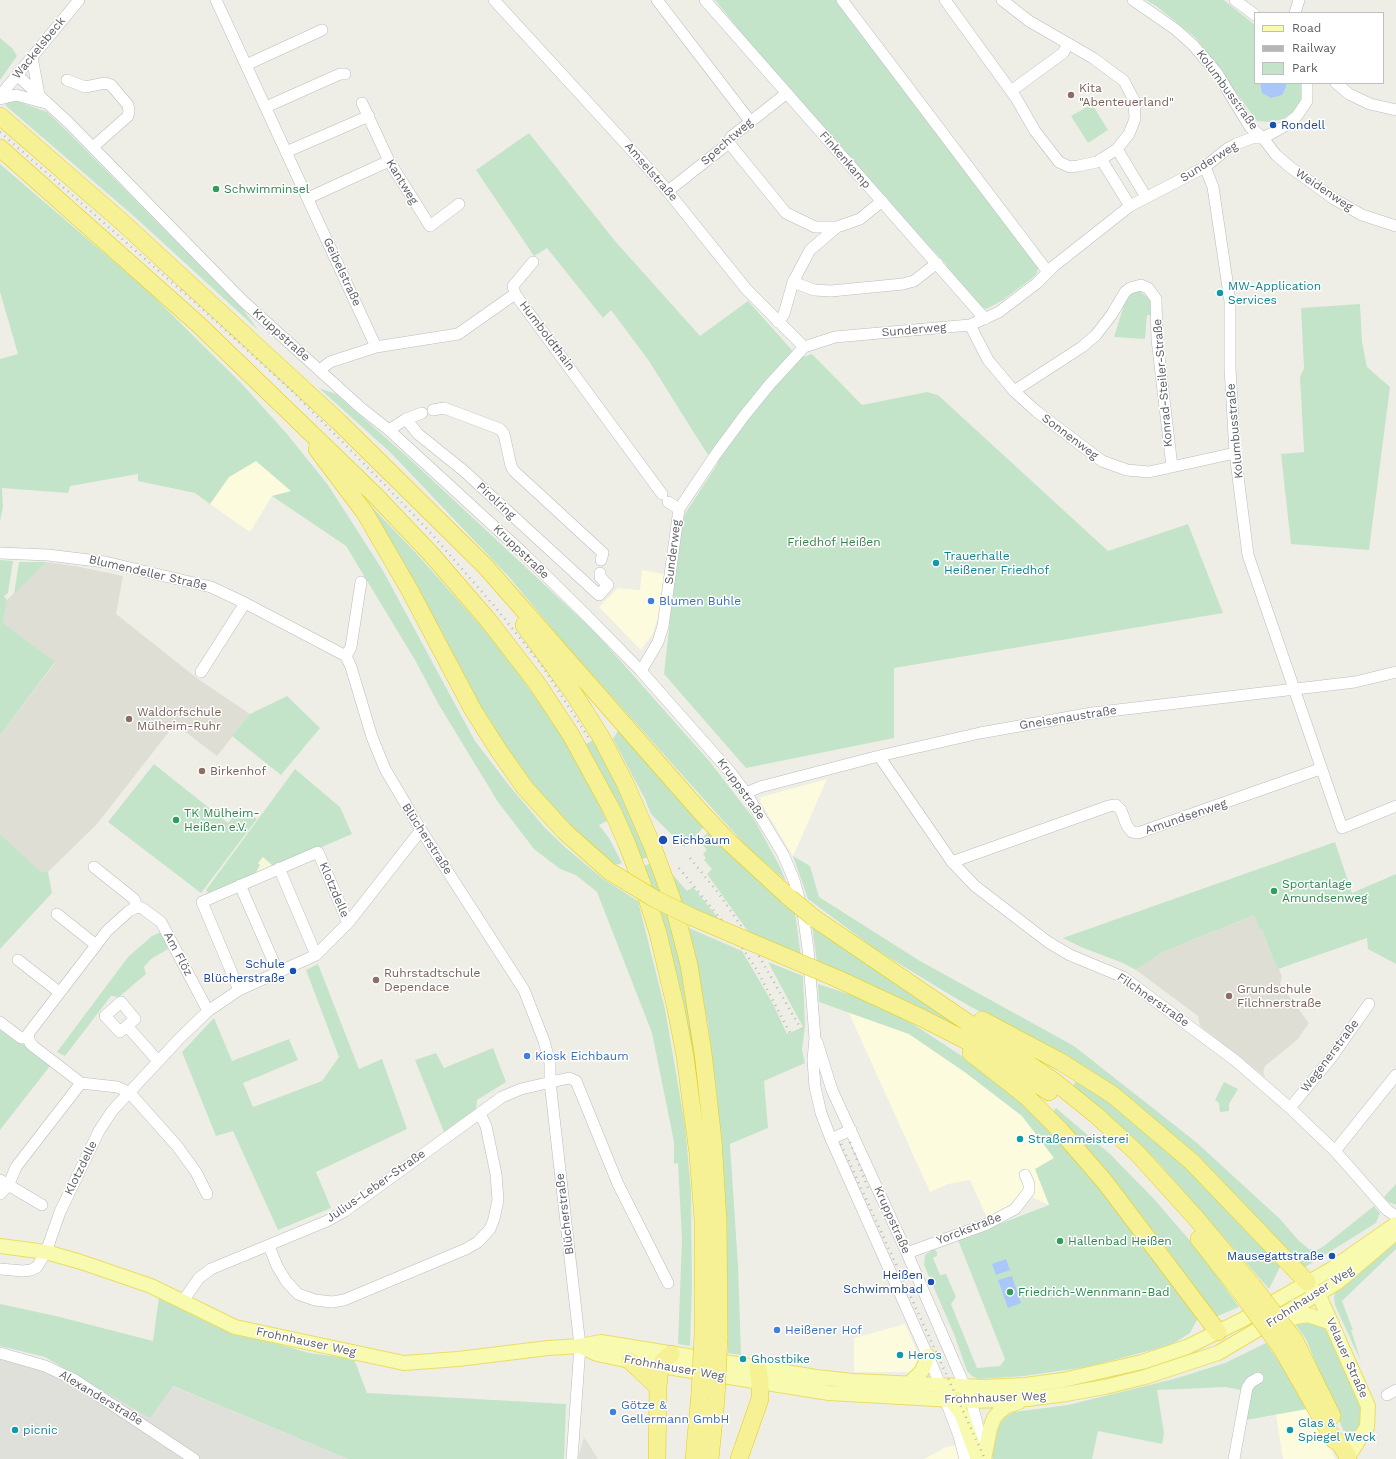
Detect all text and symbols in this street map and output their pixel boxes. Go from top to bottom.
legend [1254,12,1384,84]
street label: Wackelsbeck [9,14,69,82]
text: Road [1292,21,1321,35]
text: Railway [1292,41,1336,55]
street label: Kolumbusstraße [1193,47,1261,133]
text: Park [1292,61,1318,75]
place label: Kita "Abenteuerland" [1079,81,1174,109]
marker: Kita "Abenteuerland" [1066,90,1076,100]
street label: Spechtweg [698,115,756,169]
place label: Rondell [1281,118,1325,132]
marker: Rondell [1268,120,1278,130]
street label: Finkenkamp [816,128,874,192]
street label: Sunderweg [1178,139,1240,185]
street label: Amselstraße [621,140,681,204]
street label: Kantweg [383,157,421,207]
street label: Weidenweg [1293,166,1355,214]
place label: Schwimminsel [224,182,309,196]
marker: Schwimminsel [211,184,221,194]
street label: Geibelstraße [320,235,364,309]
place label: MW-Application Services [1228,279,1321,307]
marker: MW-Application Services [1215,288,1225,298]
street label: Humboldthain [516,298,578,374]
street label: Kruppstraße [249,305,313,365]
street label: Konrad-Steiler-Straße [1150,318,1176,448]
street label: Sunderweg [881,320,947,340]
street label: Kolumbusstraße [1224,383,1246,479]
street label: Sonnenweg [1039,411,1101,463]
street label: Pirolring [474,479,518,523]
street label: Sunderweg [662,519,684,585]
street label: Kruppstraße [490,522,552,582]
park label: Friedhof Heißen [787,535,881,549]
place label: Trauerhalle Heißener Friedhof [944,549,1049,577]
street label: Blumendeller Straße [87,552,209,594]
marker: Trauerhalle Heißener Friedhof [931,558,941,568]
place label: Blumen Buhle [659,594,741,608]
marker: Blumen Buhle [646,596,656,606]
street label: Gneisenaustraße [1018,703,1118,733]
place label: Waldorfschule Mülheim-Ruhr [137,705,221,733]
marker: Waldorfschule Mülheim-Ruhr [124,714,134,724]
street label: Kruppstraße [714,755,768,823]
place label: Birkenhof [210,764,266,778]
marker: Birkenhof [197,766,207,776]
street label: Amundsenweg [1143,796,1229,838]
street label: Blücherstraße [399,801,455,877]
place label: TK Mülheim- Heißen e.V. [184,806,260,834]
marker: TK Mülheim- Heißen e.V. [171,815,181,825]
place label: Eichbaum [672,833,730,847]
marker: Eichbaum [657,834,669,846]
street label: Klotzdelle [316,860,352,920]
place label: Sportanlage Amundsenweg [1282,877,1367,905]
marker: Sportanlage Amundsenweg [1269,886,1279,896]
street label: Am Flöz [160,929,196,979]
place label: Schule Blücherstraße [203,957,285,985]
marker: Schule Blücherstraße [288,966,298,976]
place label: Ruhrstadtschule Dependace [384,966,480,994]
street label: Filchnerstraße [1114,970,1192,1030]
marker: Ruhrstadtschule Dependace [371,975,381,985]
place label: Grundschule Filchnerstraße [1237,982,1322,1010]
marker: Grundschule Filchnerstraße [1224,991,1234,1001]
street label: Wegenerstraße [1298,1017,1362,1095]
place label: Kiosk Eichbaum [535,1049,629,1063]
marker: Kiosk Eichbaum [522,1051,532,1061]
place label: Straßenmeisterei [1028,1132,1129,1146]
marker: Straßenmeisterei [1015,1134,1025,1144]
street label: Klotzdelle [62,1138,100,1198]
street label: Julius-Leber-Straße [324,1146,428,1226]
street label: Blücherstraße [553,1173,577,1255]
street label: Kruppstraße [871,1184,913,1256]
street label: Yorckstraße [934,1210,1004,1248]
place label: Hallenbad Heißen [1068,1234,1172,1248]
marker: Hallenbad Heißen [1055,1236,1065,1246]
place label: Mausegattstraße [1227,1249,1324,1263]
marker: Mausegattstraße [1327,1251,1337,1261]
street label: Frohnhauser Weg [1263,1263,1357,1331]
place label: Heißen Schwimmbad [843,1268,923,1296]
marker: Heißen Schwimmbad [926,1277,936,1287]
place label: Friedrich-Wennmann-Bad [1018,1285,1170,1299]
marker: Friedrich-Wennmann-Bad [1005,1287,1015,1297]
street label: Velauer Straße [1323,1316,1371,1400]
place label: Heißener Hof [785,1323,862,1337]
street label: Frohnhauser Weg [255,1324,357,1360]
marker: Heißener Hof [772,1325,782,1335]
place label: Heros [908,1348,942,1362]
marker: Heros [895,1350,905,1360]
street label: Frohnhauser Weg [623,1352,725,1384]
place label: Ghostbike [751,1352,810,1366]
marker: Ghostbike [738,1354,748,1364]
street label: Alexanderstraße [57,1367,145,1429]
street label: Frohnhauser Weg [944,1389,1046,1407]
place label: Götze & Gellermann GmbH [621,1398,729,1426]
marker: Götze & Gellermann GmbH [608,1407,618,1417]
place label: Glas & Spiegel Weck [1298,1416,1376,1444]
place label: picnic [23,1423,58,1437]
marker: picnic [10,1425,20,1435]
marker: Glas & Spiegel Weck [1285,1425,1295,1435]

